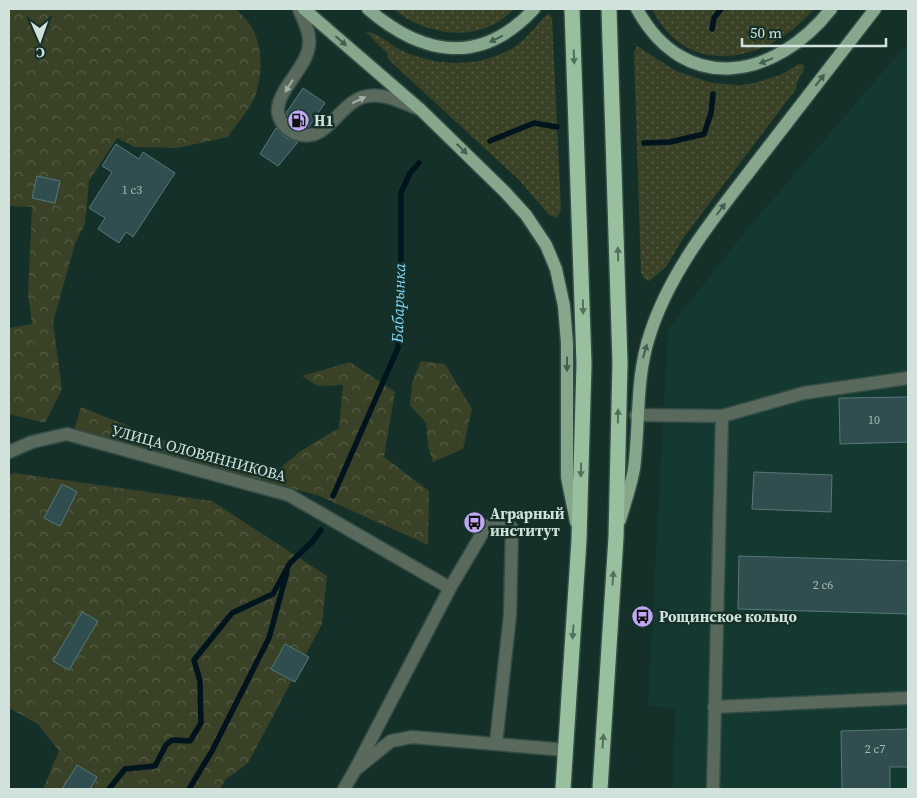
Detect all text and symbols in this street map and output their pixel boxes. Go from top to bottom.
north arrow [15,15,65,65]
scale bar [742,15,886,47]
text: 50 m [750,22,782,43]
one-way arrow [334,35,347,46]
one-way arrow [489,35,503,43]
text: С [35,43,45,63]
one-way arrow [571,50,579,66]
one-way arrow [759,57,773,65]
one-way arrow [814,74,825,87]
one-way arrow [285,79,294,92]
one-way arrow [352,95,366,103]
fuel station icon: Н1 [286,108,310,132]
place label: Н1 [314,110,334,131]
one-way arrow [455,143,467,155]
house number: 1 с3 [122,182,142,198]
one-way arrow [716,202,726,216]
one-way arrow [613,245,621,261]
water label: Бабарынка [386,262,410,344]
one-way arrow [579,300,587,316]
one-way arrow [641,344,649,359]
one-way arrow [563,356,571,372]
one-way arrow [615,408,623,424]
house number: 10 [868,412,880,428]
street label: УЛИЦА ОЛОВЯННИКОВА [109,420,289,486]
one-way arrow [577,462,585,478]
place label: Аграрный институт [490,503,565,541]
bus stop icon: Аграрный институт [462,510,486,534]
one-way arrow [610,570,618,586]
house number: 2 с6 [813,577,833,593]
bus stop icon: Рощинское кольцо [631,604,655,628]
place label: Рощинское кольцо [659,606,797,627]
one-way arrow [569,624,577,640]
one-way arrow [599,732,607,748]
house number: 2 с7 [865,741,885,757]

